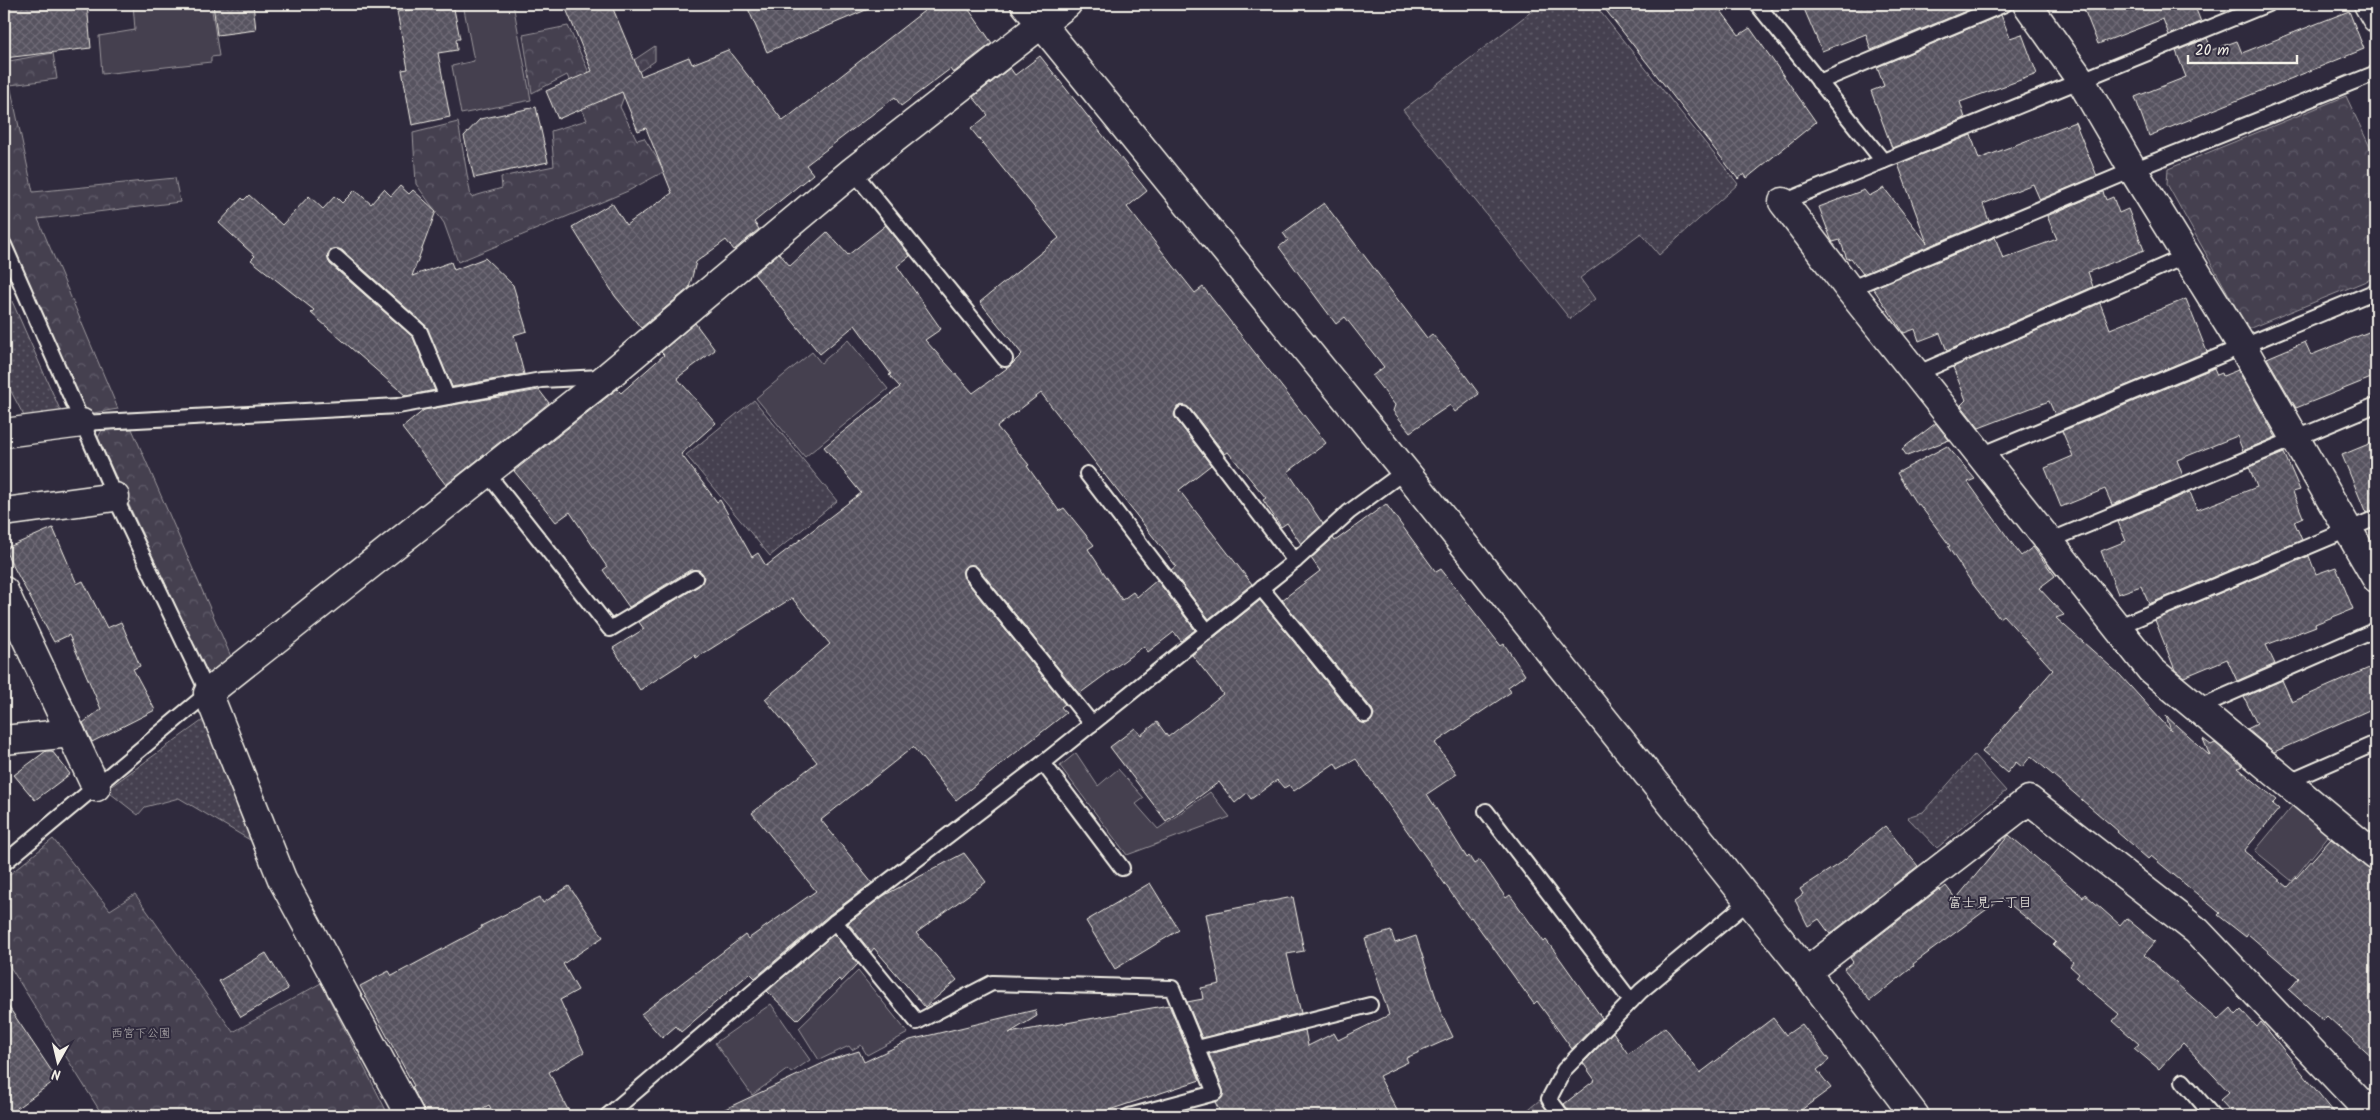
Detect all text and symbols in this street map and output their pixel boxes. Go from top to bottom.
scale bar [2188,32,2296,64]
text: 20 m [2195,39,2229,63]
district label: 富士見一丁目 [1948,892,2032,914]
park label: 西宮下公園 [111,1024,171,1043]
north arrow [32,1038,82,1088]
text: N [50,1062,62,1085]

